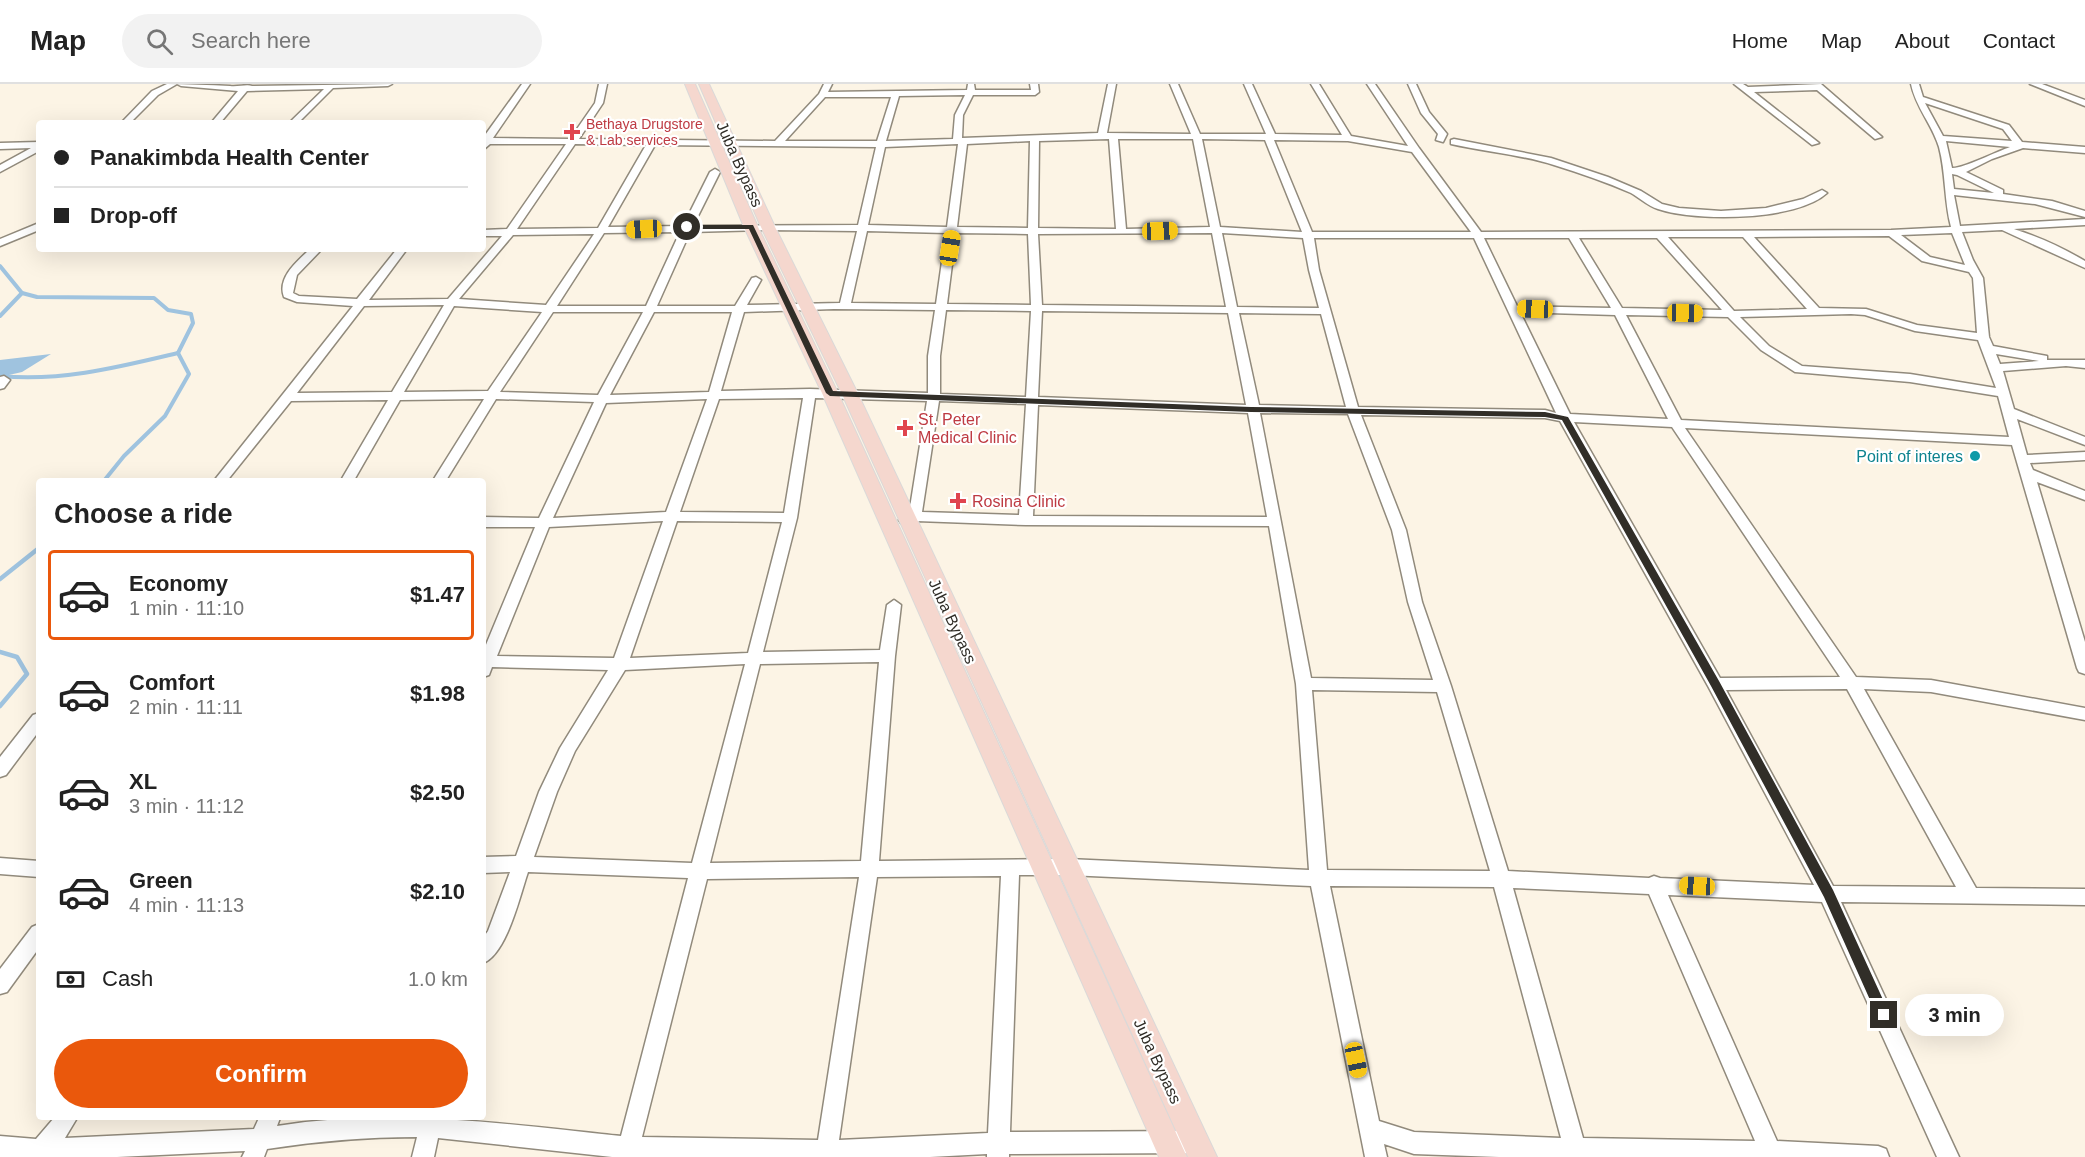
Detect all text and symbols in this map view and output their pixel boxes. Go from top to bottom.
search box [122,14,542,68]
text: Map [30,25,86,56]
icon: search [143,25,176,58]
text: Search here [191,28,311,53]
text: Home [1732,29,1788,52]
text: Map [1821,29,1862,52]
text: About [1895,29,1950,52]
text: Contact [1983,29,2055,52]
place label: Bethaya Drugstore & Lab services [586,116,703,148]
street label: Juba Bypass [713,119,766,210]
marker: Bethaya Drugstore & Lab services [563,123,581,141]
text: Panakimbda Health Center [90,145,369,170]
text: Drop-off [90,203,177,228]
route start [673,213,700,240]
car [626,219,662,239]
car [1142,221,1178,241]
car [938,229,962,267]
car [1517,299,1553,319]
car [1667,304,1703,322]
place label: St. Peter Medical Clinic [918,411,1017,446]
marker: St. Peter Medical Clinic [896,419,914,437]
place label: Point of interes [1856,448,1963,465]
marker: Point of interes [1968,449,1982,463]
marker: Rosina Clinic [949,492,967,510]
place label: Rosina Clinic [972,493,1065,510]
text: Choose a ride [54,499,233,529]
icon: car [57,568,111,622]
text: Economy [129,571,228,596]
street label: Juba Bypass [925,576,980,666]
text: $1.47 [410,582,465,607]
text: 1 min · 11:10 [129,597,244,619]
icon: car [57,667,111,721]
text: Comfort [129,670,215,695]
text: $1.98 [410,681,465,706]
text: 2 min · 11:11 [129,696,243,718]
icon: car [57,766,111,820]
text: XL [129,769,157,794]
text: $2.50 [410,780,465,805]
text: 3 min · 11:12 [129,795,244,817]
icon: car [57,865,111,919]
text: Green [129,868,193,893]
car [1679,876,1715,896]
text: $2.10 [410,879,465,904]
text: 4 min · 11:13 [129,894,244,916]
icon: cash [54,963,87,996]
text: Cash [102,966,153,991]
text: 1.0 km [408,968,468,990]
callout: 3 min [1905,994,2004,1036]
route end [1870,1001,1897,1028]
text: 3 min [1928,1004,1981,1026]
street label: Juba Bypass [1130,1016,1185,1106]
button: Confirm [54,1039,468,1108]
car [1343,1041,1369,1079]

